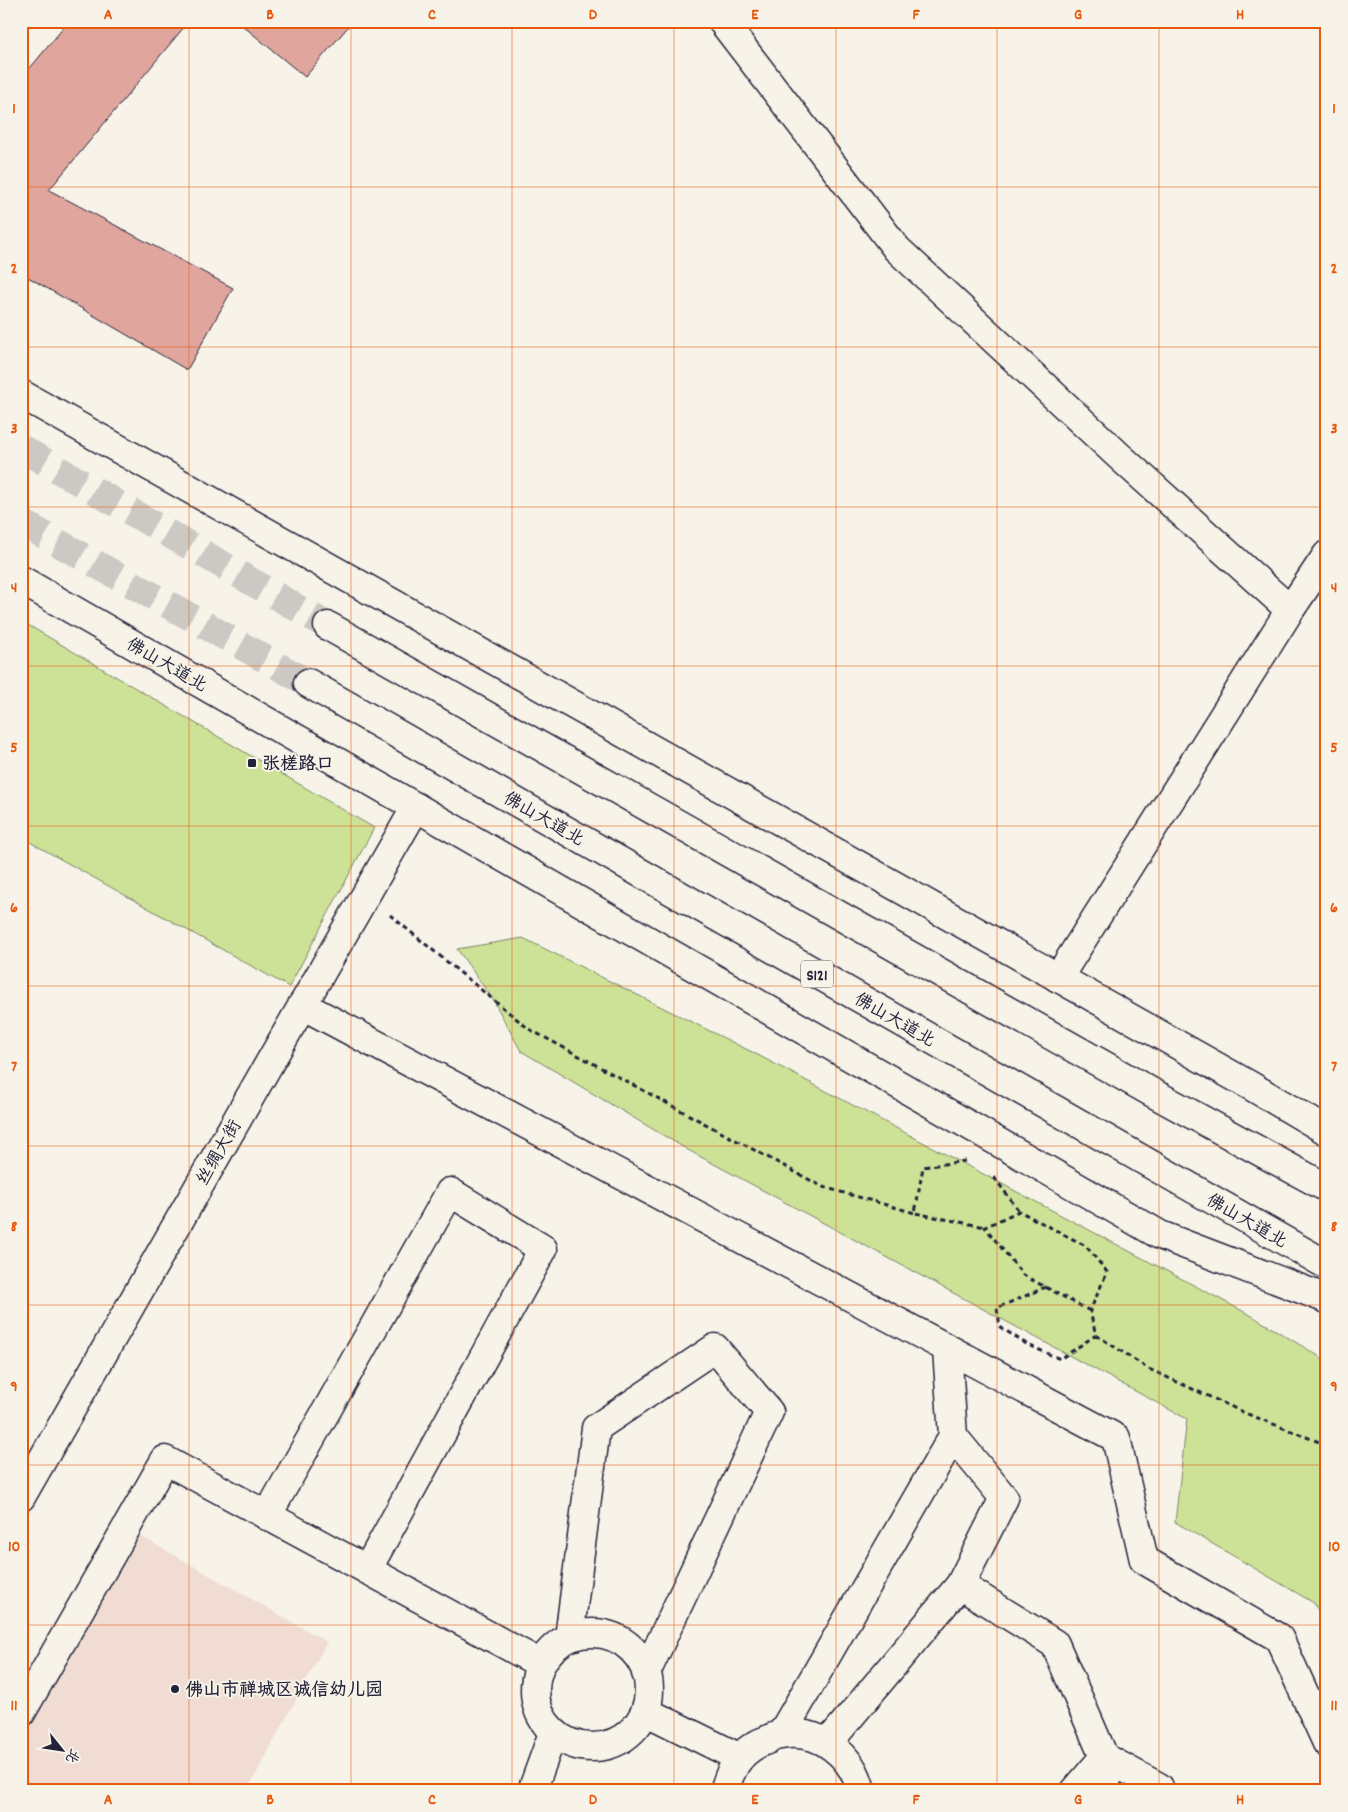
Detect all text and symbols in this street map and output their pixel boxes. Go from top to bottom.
text: A [104,4,113,27]
text: B [266,4,274,27]
text: C [428,4,436,27]
text: D [589,4,598,27]
text: E [751,4,759,27]
text: F [912,4,920,27]
text: G [1074,4,1082,27]
text: H [1236,4,1244,27]
text: 1 [12,98,16,121]
text: 1 [1332,98,1336,121]
text: 2 [11,258,18,281]
text: 2 [1331,258,1338,281]
text: 3 [10,418,18,441]
text: 3 [1330,418,1338,441]
text: 4 [11,577,17,600]
text: 4 [1331,577,1337,600]
street label: 佛山大道北 [121,633,211,699]
text: 5 [10,737,18,760]
text: 5 [1330,737,1338,760]
place label: 张槎路口 [262,753,334,778]
marker: 张槎路口 [246,757,258,769]
street label: 佛山大道北 [498,787,588,853]
text: 6 [10,897,18,920]
text: 6 [1330,897,1338,920]
road number: S121 [801,961,833,988]
street label: 佛山大道北 [849,988,939,1054]
text: 7 [11,1056,17,1079]
text: 7 [1331,1056,1337,1079]
street label: 丝绸大街 [191,1116,249,1191]
street label: 佛山大道北 [1201,1189,1291,1255]
text: 8 [11,1216,18,1239]
text: 8 [1331,1216,1338,1239]
text: 9 [10,1376,18,1399]
text: 9 [1330,1376,1338,1399]
text: 10 [8,1536,20,1559]
text: 10 [1328,1536,1340,1559]
place label: 佛山市禅城区诚信幼儿园 [185,1679,383,1704]
marker: 佛山市禅城区诚信幼儿园 [169,1683,181,1695]
text: 11 [10,1695,18,1718]
text: 11 [1330,1695,1338,1718]
north arrow [38,1724,88,1774]
text: 北 [59,1744,84,1767]
text: A [104,1789,113,1812]
text: B [266,1789,274,1812]
text: C [428,1789,436,1812]
text: D [589,1789,598,1812]
text: E [751,1789,759,1812]
text: F [912,1789,920,1812]
text: G [1074,1789,1082,1812]
text: H [1236,1789,1244,1812]

